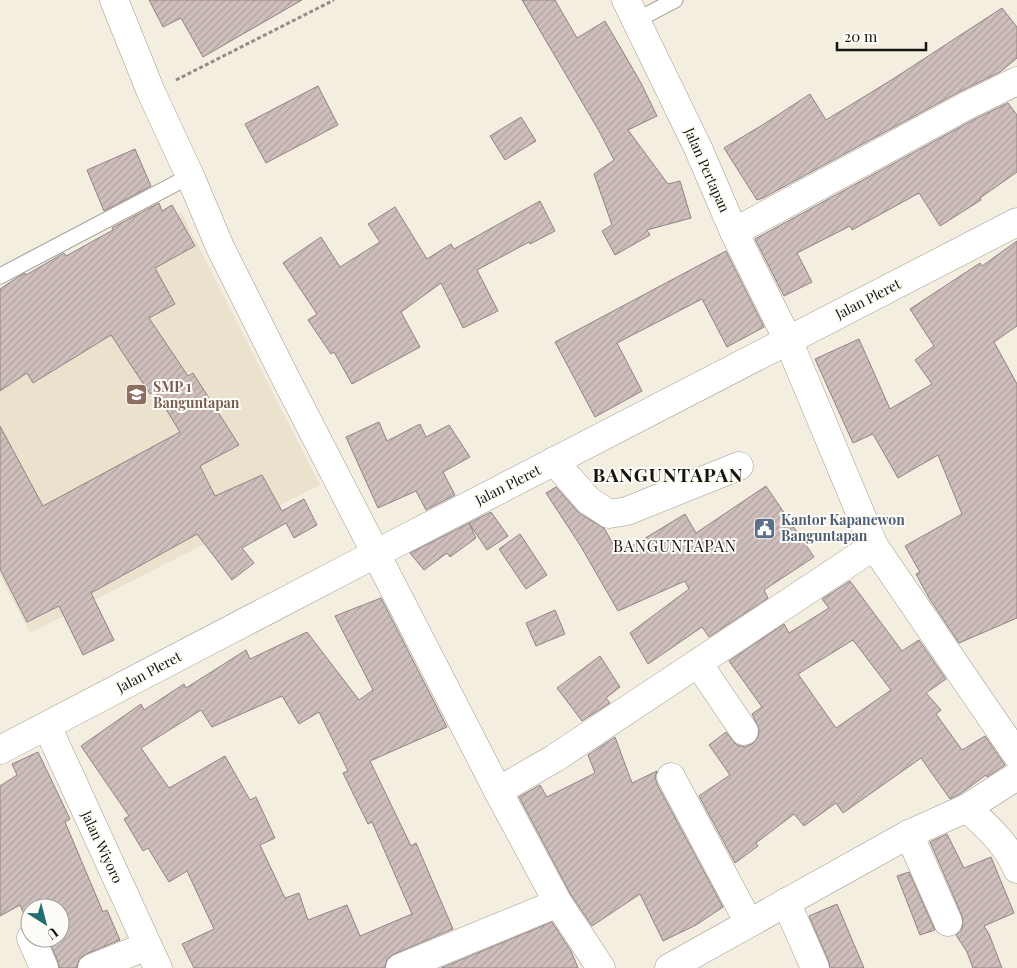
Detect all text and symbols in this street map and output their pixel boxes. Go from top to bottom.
scale bar [837,20,926,52]
text: 20 m [844,26,878,46]
street label: Jalan Pertapan [680,124,735,216]
street label: Jalan Pleret [831,273,905,324]
place label: SMP 1 Banguntapan [153,377,240,412]
school or university icon: SMP 1 Banguntapan [125,383,149,407]
street label: Jalan Pleret [471,459,545,510]
district label: BANGUNTAPAN [592,461,744,487]
place label: Kantor Kapanewon Banguntapan [781,510,905,545]
public building icon: Kantor Kapanewon Banguntapan [753,516,777,540]
district label: BANGUNTAPAN [613,535,737,556]
street label: Jalan Pleret [112,646,186,697]
street label: Jalan Wiyoro [77,806,128,887]
north arrow [20,898,70,948]
text: U [43,923,62,945]

